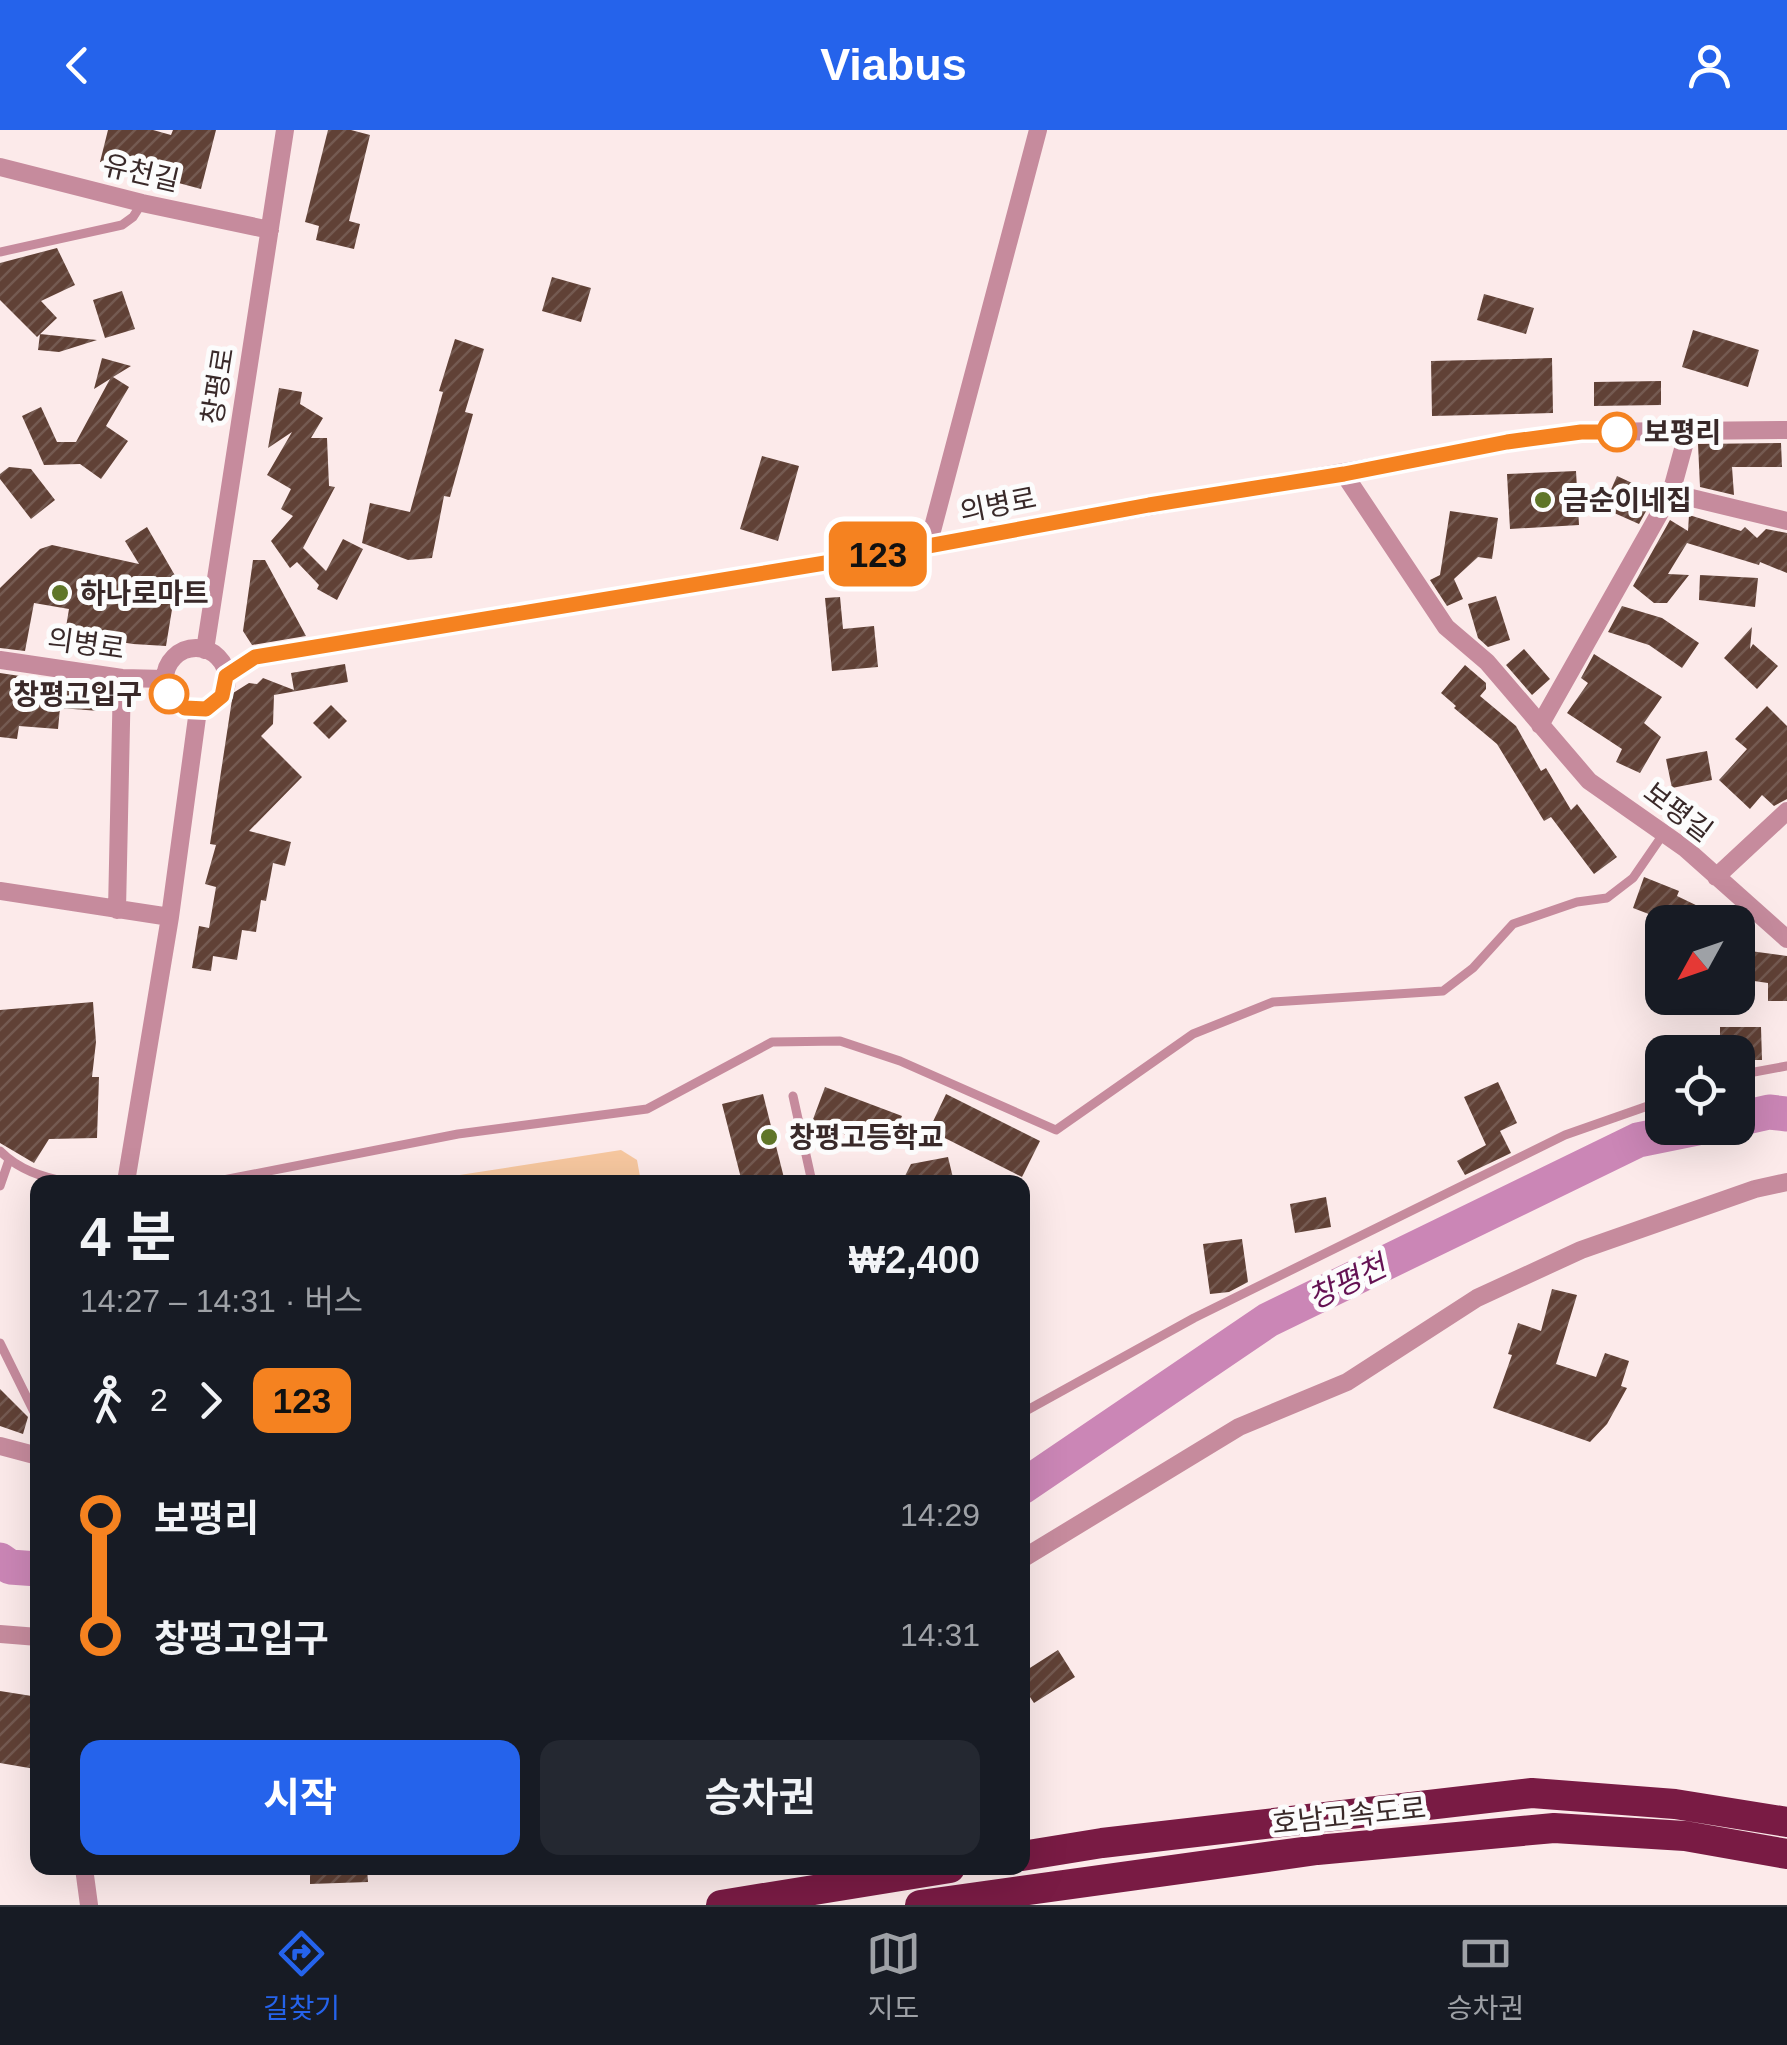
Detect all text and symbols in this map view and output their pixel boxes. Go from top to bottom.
icon: back [50,38,105,93]
icon: person [1682,38,1737,93]
text: Viabus [820,39,967,90]
street label: 유천길 [100,149,182,197]
street label: 창평로 [197,345,239,427]
marker: 보평리 [1598,413,1636,451]
place label: 보평리 [1644,417,1721,448]
street label: 의병로 [957,482,1039,528]
place label: 금순이네집 [1563,485,1692,516]
marker: 금순이네집 [1532,489,1554,511]
line badge: 123 [820,522,936,586]
text: 123 [849,535,907,574]
place label: 하나로마트 [80,578,209,609]
marker: 하나로마트 [49,582,71,604]
street label: 의병로 [46,623,126,665]
marker: 창평고입구 [150,675,188,713]
place label: 창평고입구 [13,679,142,710]
street label: 보평길 [1638,776,1718,848]
north arrow [1645,905,1755,1015]
map controls [1645,905,1755,1145]
button: locate [1645,1035,1755,1145]
place label: 창평고등학교 [789,1122,944,1153]
marker: 창평고등학교 [758,1126,780,1148]
text: 4 분 [80,1206,176,1268]
text: ₩2,400 [849,1239,980,1281]
water label: 창평천 [1303,1248,1394,1315]
text: 14:27 – 14:31 · 버스 [80,1283,363,1319]
icon: walk [80,1373,135,1428]
icon: forward [183,1373,238,1428]
text: 123 [273,1381,331,1420]
text: 2 [150,1382,168,1418]
text: 14:29 [900,1497,980,1533]
text: 보평리 [154,1498,259,1540]
text: 14:31 [900,1617,980,1653]
text: 창평고입구 [154,1618,329,1660]
button: 시작 [80,1740,520,1855]
button: 승차권 [540,1740,980,1855]
street label: 호남고속도로 [1271,1793,1427,1839]
tab: 길찾기 [263,1926,340,2026]
tab: 지도 [866,1926,921,2026]
tab: 승차권 [1447,1926,1524,2026]

